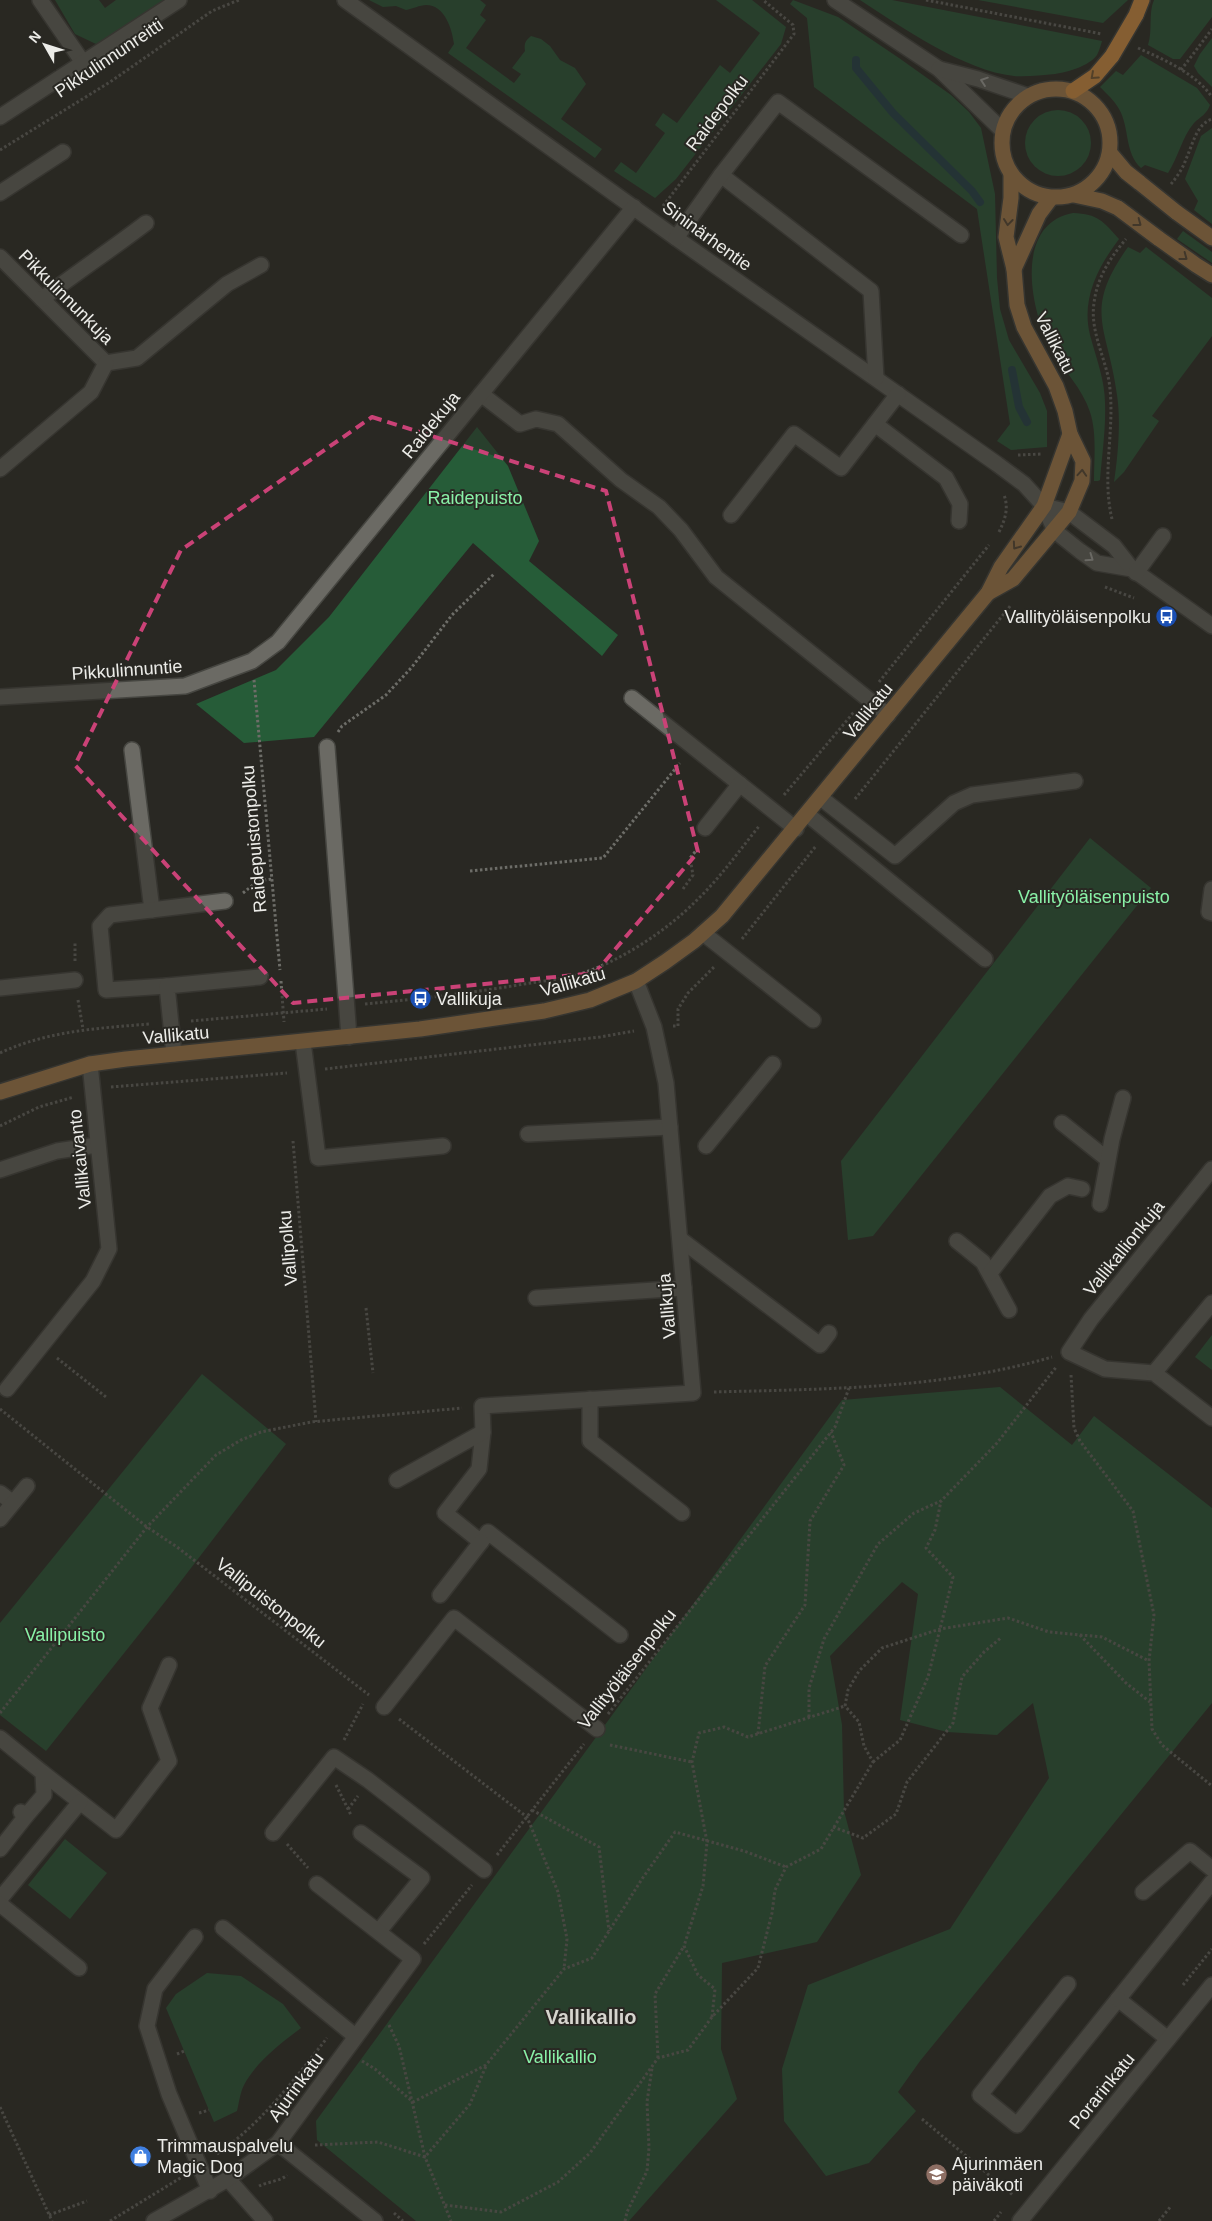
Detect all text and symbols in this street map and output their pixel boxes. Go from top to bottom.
street label: Pikkulinnunreitti [51,14,167,102]
north arrow [20,20,70,70]
text: N [25,28,44,46]
one-way arrow [1091,70,1100,79]
street label: Raidepolku [682,71,752,155]
one-way arrow [980,77,988,87]
street label: Sininärhentie [659,197,755,275]
one-way arrow [1132,217,1141,225]
one-way arrow [1003,218,1014,226]
street label: Pikkulinnunkuja [15,246,118,349]
one-way arrow [1178,251,1188,260]
street label: Vallikatu [1031,309,1079,377]
street label: Raidekuja [398,387,465,462]
one-way arrow [1077,468,1088,476]
park label: Raidepuisto [427,488,523,508]
one-way arrow [1013,540,1022,550]
one-way arrow [1084,552,1093,561]
bus stop icon: Vallityöläisenpolku [1155,605,1179,629]
place label: Vallityöläisenpolku [1004,607,1151,627]
street label: Pikkulinnuntie [71,656,183,684]
street label: Vallikatu [839,679,897,743]
street label: Raidepuistonpolku [238,764,270,914]
park label: Vallityöläisenpuisto [1018,887,1170,907]
street label: Vallikatu [538,963,608,1001]
bus stop icon: Vallikuja [408,987,432,1011]
place label: Vallikuja [436,989,503,1009]
street label: Vallikatu [142,1022,210,1048]
street label: Vallikaivanto [65,1108,95,1210]
street label: Vallikallionkuja [1079,1196,1169,1300]
street label: Vallipolku [275,1209,301,1287]
street label: Vallikuja [654,1271,680,1340]
street label: Vallipuistonpolku [212,1554,330,1652]
street label: Vallityöläisenpolku [574,1605,680,1733]
park label: Vallipuisto [25,1625,105,1645]
district label: Vallikallio [545,2006,637,2028]
park label: Vallikallio [523,2047,597,2067]
street label: Ajurinkatu [264,2049,328,2125]
street label: Porarinkatu [1065,2049,1139,2133]
place label: Trimmauspalvelu Magic Dog [157,2136,293,2177]
shop icon: Trimmauspalvelu Magic Dog [129,2144,153,2168]
place label: Ajurinmäen päiväkoti [952,2154,1043,2195]
school or university icon: Ajurinmäen päiväkoti [924,2162,948,2186]

